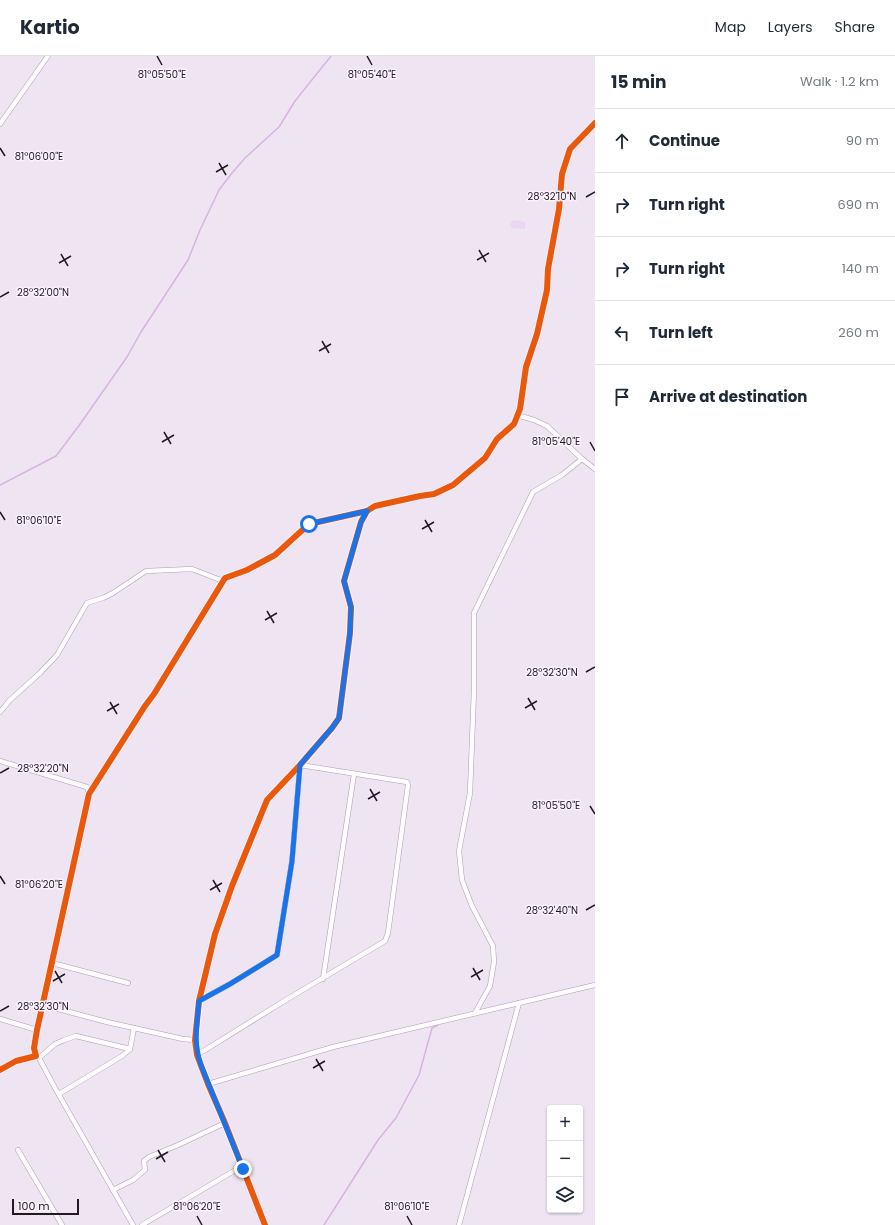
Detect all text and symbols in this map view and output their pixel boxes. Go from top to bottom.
text: Kartio [20,14,80,41]
text: Map [715,17,746,37]
text: Layers [768,17,812,37]
text: Share [834,17,875,37]
text: 81°05'50"E [138,67,186,82]
text: 81°05'40"E [348,67,396,82]
text: 15 min [611,70,667,94]
text: Walk · 1.2 km [800,72,879,91]
icon: ahead [611,130,633,152]
text: Continue [649,130,720,151]
text: 90 m [846,131,879,150]
text: 81°06'00"E [15,149,63,164]
text: 28°32'10"N [528,189,576,204]
icon: right [611,194,633,216]
text: Turn right [649,194,725,215]
text: 690 m [838,195,879,214]
icon: right [611,258,633,280]
text: Turn right [649,258,725,279]
text: 140 m [842,259,879,278]
text: 28°32'00"N [17,285,69,300]
icon: left [611,322,633,344]
text: Turn left [649,322,713,343]
text: 260 m [838,323,879,342]
icon: arrive [611,386,633,408]
text: Arrive at destination [649,386,807,407]
text: 81°05'40"E [532,434,580,449]
text: 81°06'10"E [16,513,62,528]
route start [300,515,318,533]
text: 28°32'30"N [526,665,578,680]
text: 28°32'20"N [17,761,69,776]
text: 81°05'50"E [532,798,580,813]
text: 81°06'20"E [15,877,63,892]
text: 28°32'40"N [526,903,578,918]
text: 28°32'30"N [17,999,69,1014]
map controls [547,1105,583,1213]
button: + [547,1105,583,1141]
button: − [547,1141,583,1177]
route end [234,1160,252,1178]
button: layers [547,1177,583,1213]
scale bar [12,1197,79,1216]
text: 100 m [18,1198,50,1214]
text: 81°06'20"E [173,1199,221,1214]
text: 81°06'10"E [384,1199,430,1214]

